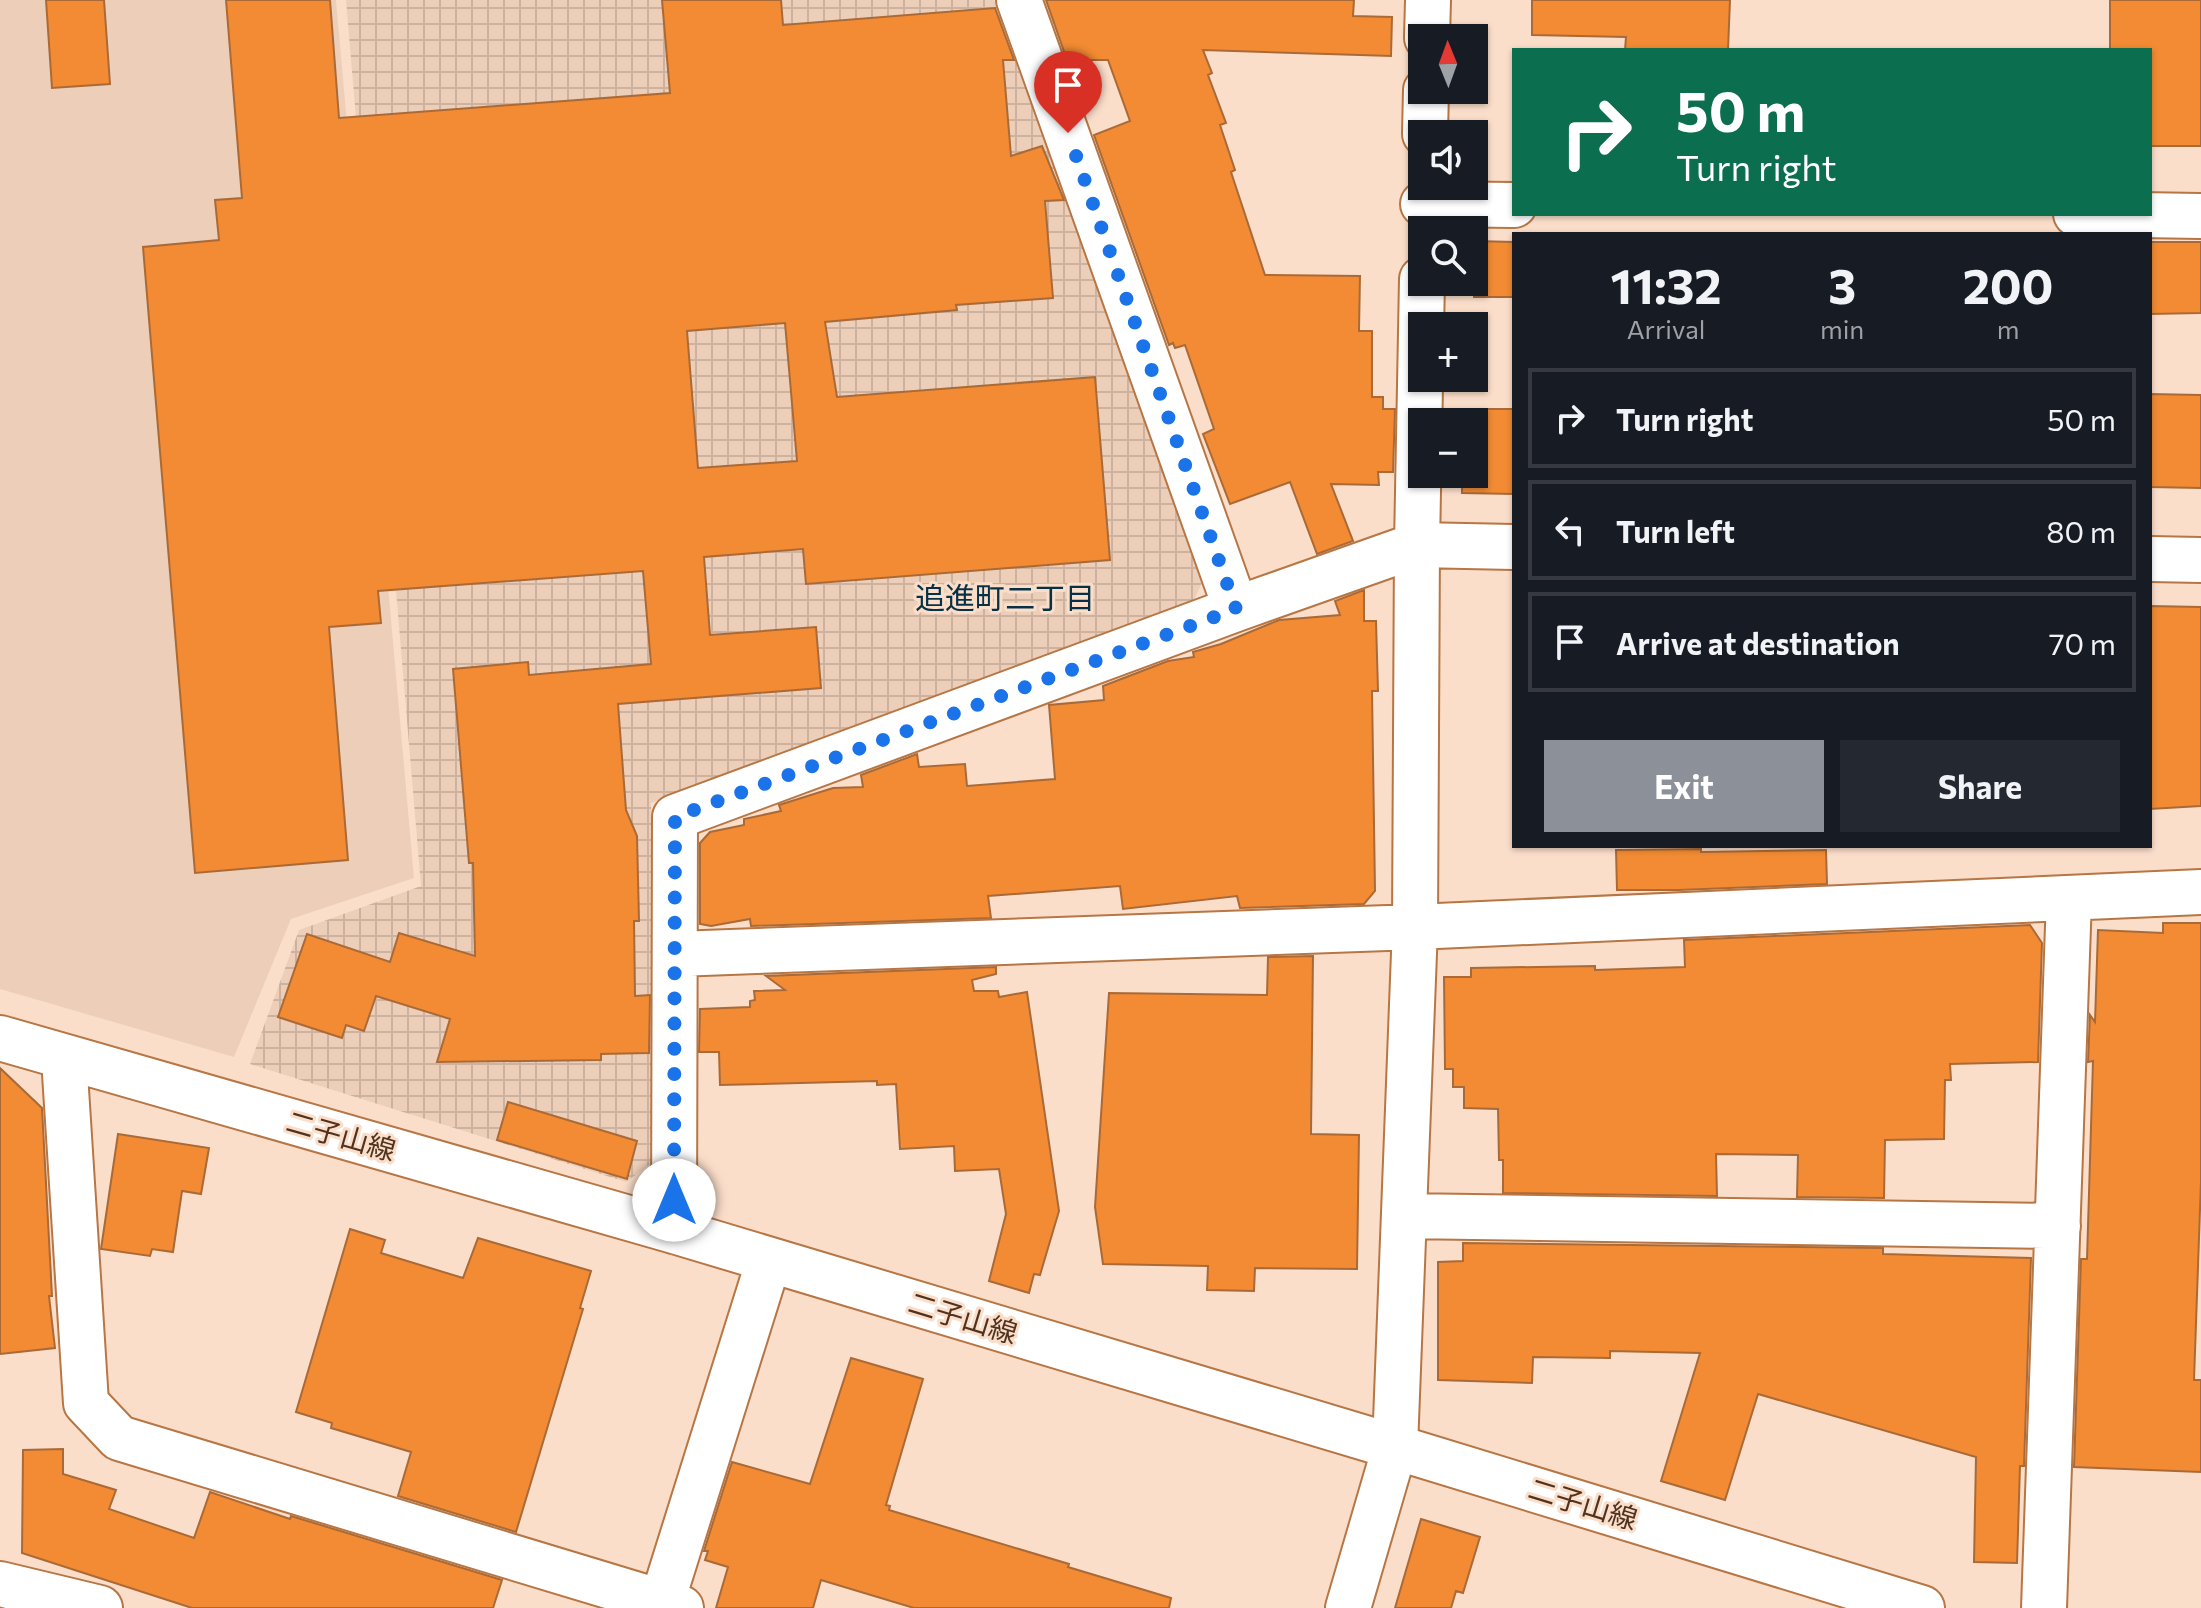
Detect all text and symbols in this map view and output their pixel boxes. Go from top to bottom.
north arrow [1408,24,1488,104]
map controls [1408,24,1488,488]
pin [1034,51,1102,133]
icon: arrive [1046,63,1090,107]
text: 50 m [1676,75,1805,144]
icon: right [1544,80,1648,184]
button: sound [1408,120,1488,200]
text: Turn right [1676,144,1837,188]
button: search [1408,216,1488,296]
text: 11:32 [1610,255,1722,314]
text: 3 [1828,255,1856,314]
text: 200 [1963,255,2054,314]
button: + [1408,312,1488,392]
text: Arrival [1627,313,1705,344]
text: min [1820,313,1864,344]
text: m [1997,313,2019,344]
icon: right [1548,396,1592,440]
text: Turn right [1616,400,1753,437]
text: 50 m [2047,400,2116,437]
button: − [1408,408,1488,488]
icon: left [1548,508,1592,552]
text: Turn left [1616,512,1735,549]
text: 80 m [2046,512,2116,549]
district label: 追進町二丁目 [915,578,1095,615]
icon: arrive [1548,620,1592,664]
text: Arrive at destination [1616,624,1900,661]
text: 70 m [2049,624,2116,661]
button: Exit [1544,740,1824,832]
button: Share [1840,740,2120,832]
street label: 二子山線 [283,1103,400,1167]
position arrow [632,1158,716,1242]
street label: 二子山線 [905,1284,1022,1350]
street label: 二子山線 [1525,1470,1642,1536]

